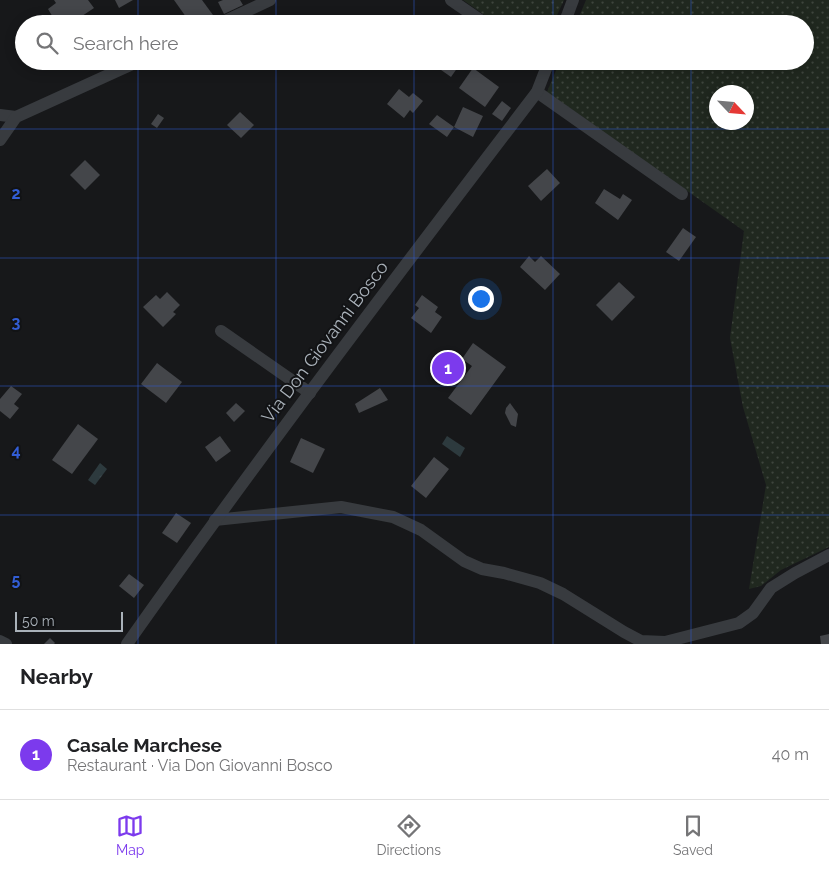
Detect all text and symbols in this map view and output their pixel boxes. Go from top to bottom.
search box [15,15,814,70]
icon: search [33,29,61,57]
text: Search here [73,32,179,54]
north arrow [709,85,754,130]
text: 2 [11,184,21,203]
street label: Via Don Giovanni Bosco [257,256,392,427]
your location [468,286,494,312]
text: 3 [12,313,21,332]
pin: 1 [432,349,464,387]
text: 4 [11,441,21,460]
text: 5 [12,570,21,589]
scale bar [15,609,122,632]
text: 50 m [22,613,55,629]
text: Nearby [20,664,93,689]
text: Casale Marchese [67,734,222,756]
text: 1 [32,745,40,764]
text: 40 m [772,745,809,764]
text: Restaurant · Via Don Giovanni Bosco [67,756,333,775]
tab: Map [116,812,144,858]
tab: Directions [376,812,441,858]
tab: Saved [673,812,713,858]

